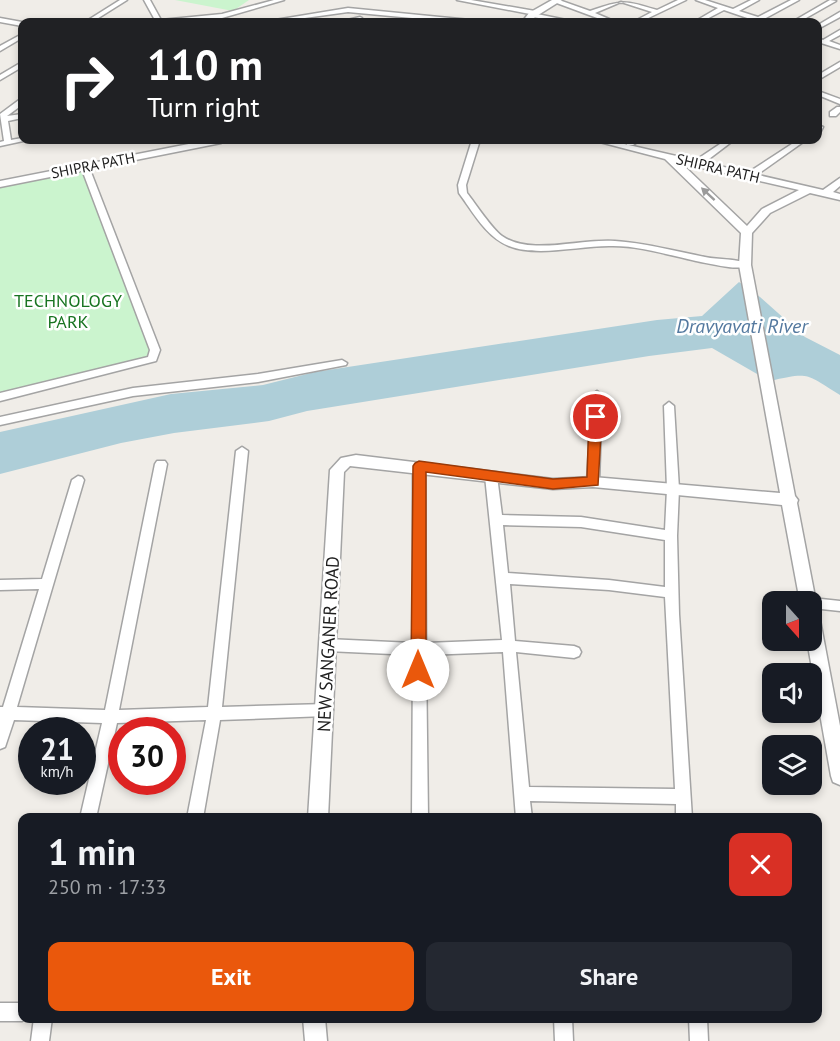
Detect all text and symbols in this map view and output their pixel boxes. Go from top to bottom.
text: 110 m [147,37,263,92]
icon: right [48,42,126,120]
text: Turn right [147,90,260,124]
street label: SHIPRA PATH [49,148,137,182]
street label: SHIPRA PATH [674,149,762,187]
one-way arrow [700,187,715,201]
park label: TECHNOLOGY PARK [14,289,122,333]
water label: Dravyavati River [676,313,809,339]
pin [570,391,621,442]
icon: arrive [579,400,612,433]
street label: NEW SANGANER ROAD [312,555,344,733]
north arrow [762,591,822,651]
map controls [762,591,822,795]
position arrow [386,638,450,702]
button: sound [762,663,822,723]
speed limit sign: 30 [108,717,186,795]
text: 21 [40,729,74,768]
button: layers [762,735,822,795]
text: km/h [41,762,73,781]
text: 1 min [48,828,136,875]
button: close [729,833,792,896]
text: 250 m · 17:33 [48,874,166,900]
button: Exit [48,942,414,1011]
button: Share [426,942,792,1011]

